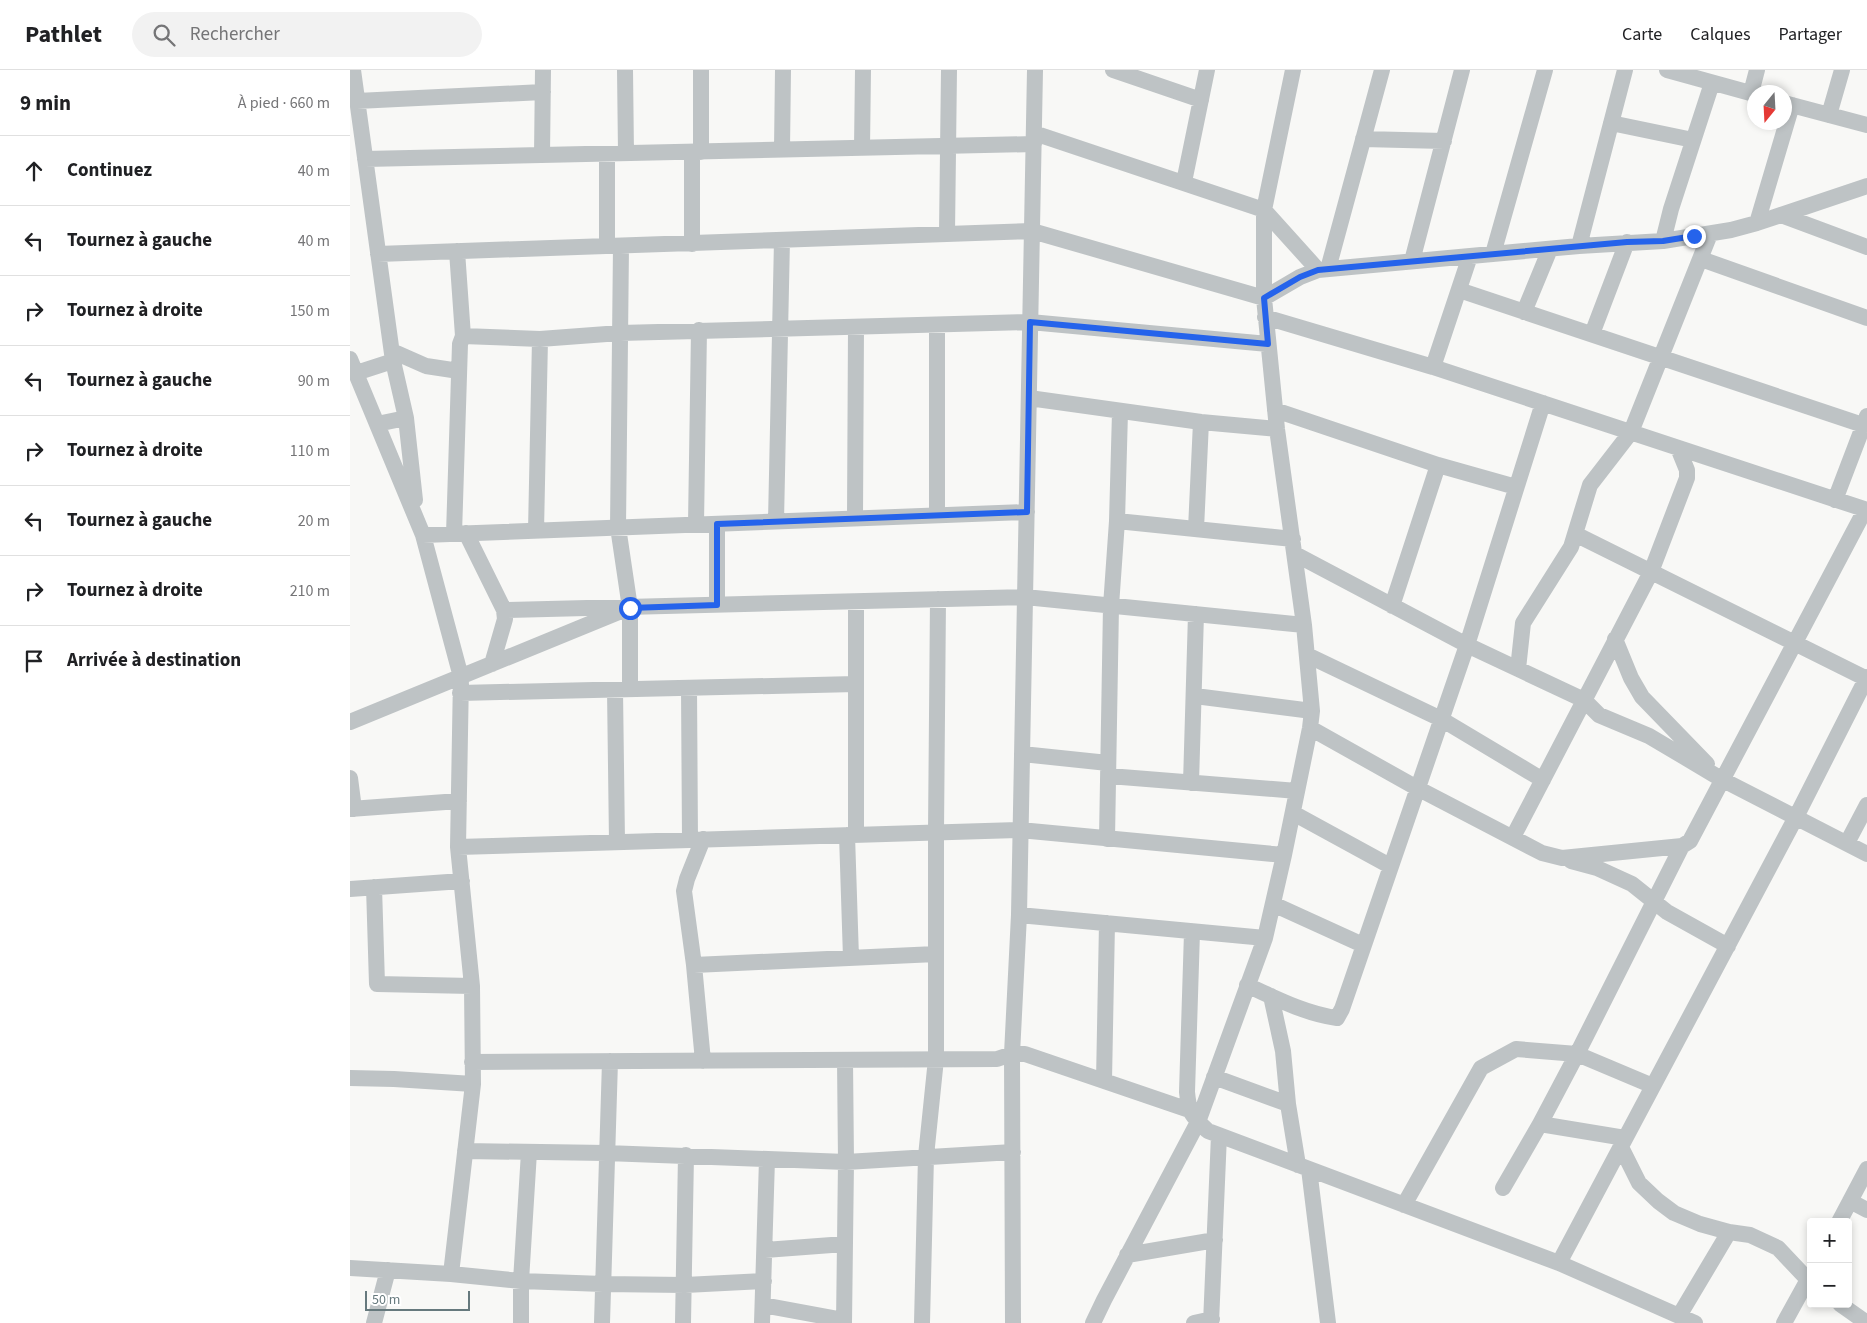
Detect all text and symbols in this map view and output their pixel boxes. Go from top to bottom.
search box [132,12,482,57]
text: Pathlet [25,17,102,52]
icon: search [150,21,178,49]
text: Rechercher [190,21,280,48]
text: Carte [1622,22,1662,47]
text: Calques [1690,22,1750,47]
text: Partager [1778,22,1842,47]
north arrow [1747,85,1792,130]
text: 9 min [20,88,71,118]
text: À pied · 660 m [238,92,330,114]
icon: ahead [20,157,48,185]
text: Continuez [67,157,152,184]
text: 40 m [298,160,330,182]
route end [1683,225,1706,248]
icon: left [20,227,48,255]
text: Tournez à gauche [67,227,212,254]
text: 40 m [298,230,330,252]
icon: right [20,297,48,325]
text: Tournez à droite [67,297,203,324]
text: 150 m [290,300,330,322]
icon: left [20,367,48,395]
text: Tournez à gauche [67,367,212,394]
text: 90 m [298,370,330,392]
icon: right [20,437,48,465]
text: Tournez à droite [67,437,203,464]
text: 110 m [290,440,330,462]
icon: left [20,507,48,535]
text: Tournez à gauche [67,507,212,534]
text: 20 m [298,510,330,532]
icon: right [20,577,48,605]
text: Tournez à droite [67,577,203,604]
text: 210 m [290,580,330,602]
route start [619,597,642,620]
icon: arrive [20,647,48,675]
text: Arrivée à destination [67,647,241,674]
map controls [1807,1218,1852,1308]
button: + [1807,1218,1852,1263]
button: − [1807,1263,1852,1308]
scale bar [365,1288,470,1311]
text: 50 m [372,1290,400,1310]

